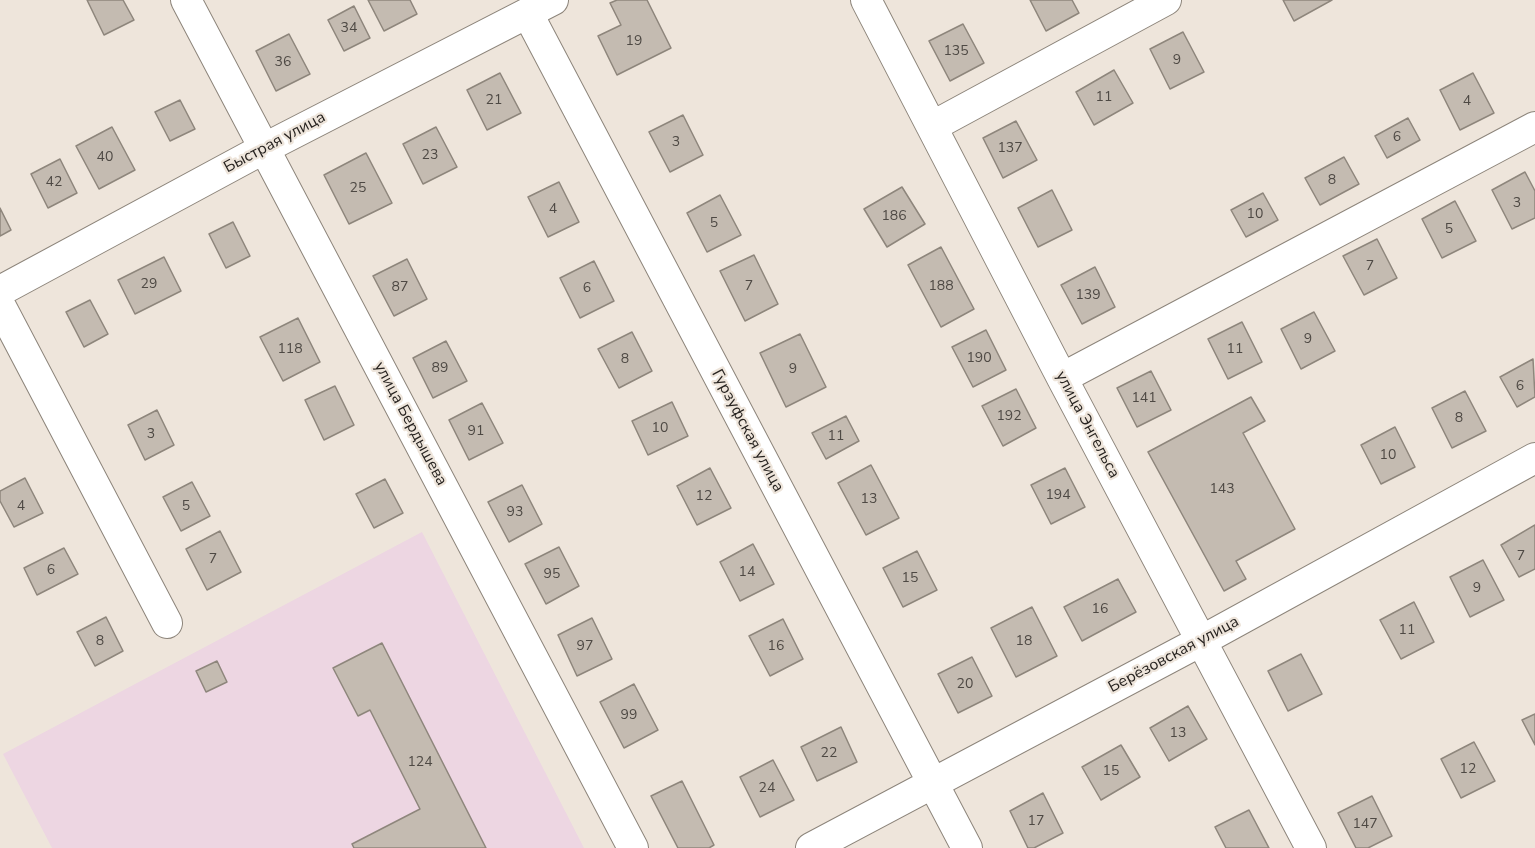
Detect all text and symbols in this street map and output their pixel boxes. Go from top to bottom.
house number: 34 [341,21,357,37]
house number: 19 [626,34,642,50]
house number: 135 [943,44,969,60]
house number: 9 [1173,53,1181,69]
house number: 36 [275,55,291,71]
house number: 11 [1096,90,1112,106]
house number: 21 [486,93,502,109]
house number: 4 [1463,94,1471,110]
street label: Быстрая улица [221,108,329,178]
house number: 6 [1393,130,1401,146]
house number: 3 [672,135,680,151]
house number: 137 [997,141,1023,157]
house number: 23 [422,148,438,164]
house number: 40 [97,150,113,166]
house number: 8 [1328,173,1336,189]
house number: 42 [46,175,62,191]
house number: 25 [350,181,366,197]
house number: 3 [1513,196,1521,212]
house number: 4 [549,202,557,218]
house number: 10 [1247,207,1263,223]
house number: 186 [881,209,907,225]
house number: 5 [710,216,718,232]
house number: 5 [1445,222,1453,238]
house number: 7 [1366,259,1374,275]
house number: 29 [141,277,157,293]
house number: 7 [745,279,753,295]
house number: 188 [928,279,954,295]
house number: 87 [392,280,408,296]
house number: 6 [583,281,591,297]
house number: 139 [1075,288,1101,304]
house number: 9 [1304,332,1312,348]
house number: 118 [277,342,303,358]
house number: 11 [1227,342,1243,358]
house number: 190 [966,351,992,367]
house number: 8 [621,352,629,368]
street label: улица Бердышева [369,359,451,489]
house number: 89 [432,361,448,377]
house number: 9 [789,362,797,378]
street label: Гурзуфская улица [707,366,787,496]
street label: улица Энгельса [1051,368,1123,482]
house number: 6 [1516,379,1524,395]
house number: 141 [1131,391,1157,407]
house number: 192 [996,409,1022,425]
house number: 8 [1455,411,1463,427]
house number: 10 [652,421,668,437]
house number: 91 [468,424,484,440]
house number: 3 [147,427,155,443]
house number: 11 [828,429,844,445]
house number: 10 [1380,448,1396,464]
house number: 143 [1209,482,1235,498]
house number: 194 [1045,488,1071,504]
house number: 12 [696,489,712,505]
house number: 13 [861,492,877,508]
house number: 4 [17,499,25,515]
house number: 5 [182,499,190,515]
house number: 93 [507,505,523,521]
house number: 7 [1517,549,1525,565]
house number: 7 [209,552,217,568]
house number: 6 [47,563,55,579]
house number: 14 [739,565,755,581]
house number: 95 [544,567,560,583]
house number: 15 [902,571,918,587]
house number: 9 [1473,581,1481,597]
house number: 16 [1092,602,1108,618]
street label: Берёзовская улица [1105,612,1243,698]
house number: 11 [1399,623,1415,639]
house number: 8 [96,634,104,650]
house number: 18 [1016,634,1032,650]
house number: 97 [577,639,593,655]
house number: 16 [768,639,784,655]
house number: 20 [957,677,973,693]
house number: 99 [621,708,637,724]
house number: 13 [1170,726,1186,742]
house number: 22 [821,746,837,762]
house number: 124 [407,755,433,771]
house number: 12 [1460,762,1476,778]
house number: 15 [1103,764,1119,780]
house number: 24 [759,781,775,797]
house number: 17 [1028,814,1044,830]
house number: 147 [1352,817,1378,833]

